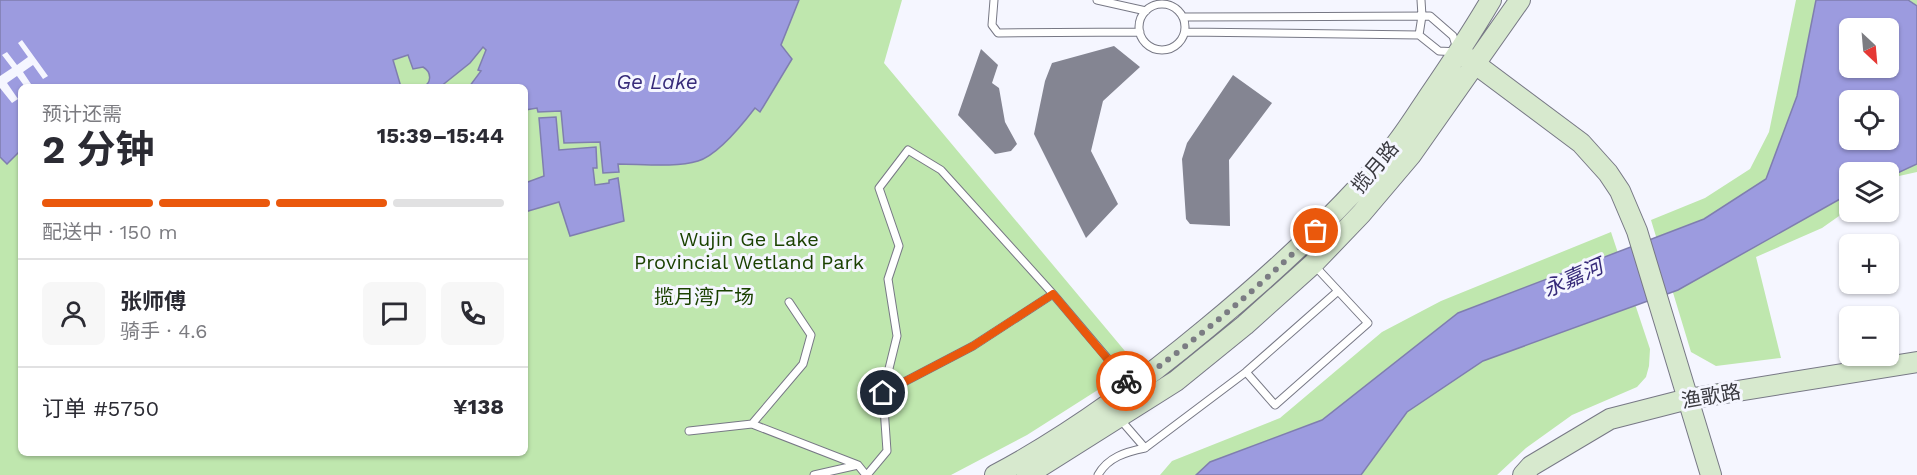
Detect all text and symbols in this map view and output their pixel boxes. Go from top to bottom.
north arrow [1839,18,1899,78]
map controls [1839,18,1899,366]
water label: Ge Lake [616,69,698,94]
button: locate [1839,90,1899,150]
text: 预计还需 [42,102,122,126]
text: 15:39–15:44 [377,123,504,148]
text: 2 分钟 [42,127,154,172]
street label: 揽月路 [1347,136,1403,198]
button: layers [1839,162,1899,222]
pin [1290,205,1341,256]
icon: bag [1299,214,1332,247]
text: 配送中 · 150 m [42,220,178,244]
park label: Wujin Ge Lake Provincial Wetland Park [634,227,864,274]
button: + [1839,234,1899,294]
water label: 永嘉河 [1539,252,1610,302]
button: person [42,282,105,345]
button: chat [363,282,426,345]
button: phone [441,282,504,345]
park label: 揽月湾广场 [654,285,754,309]
text: 张师傅 [120,289,186,314]
button: − [1839,306,1899,366]
text: 骑手 · 4.6 [120,319,207,343]
courier [1096,351,1156,411]
icon: bike [1110,365,1143,398]
pin [857,367,908,418]
icon: home [866,376,899,409]
street label: 渔歌路 [1679,379,1743,413]
text: ¥138 [453,394,504,419]
text: 订单 #5750 [42,396,159,421]

